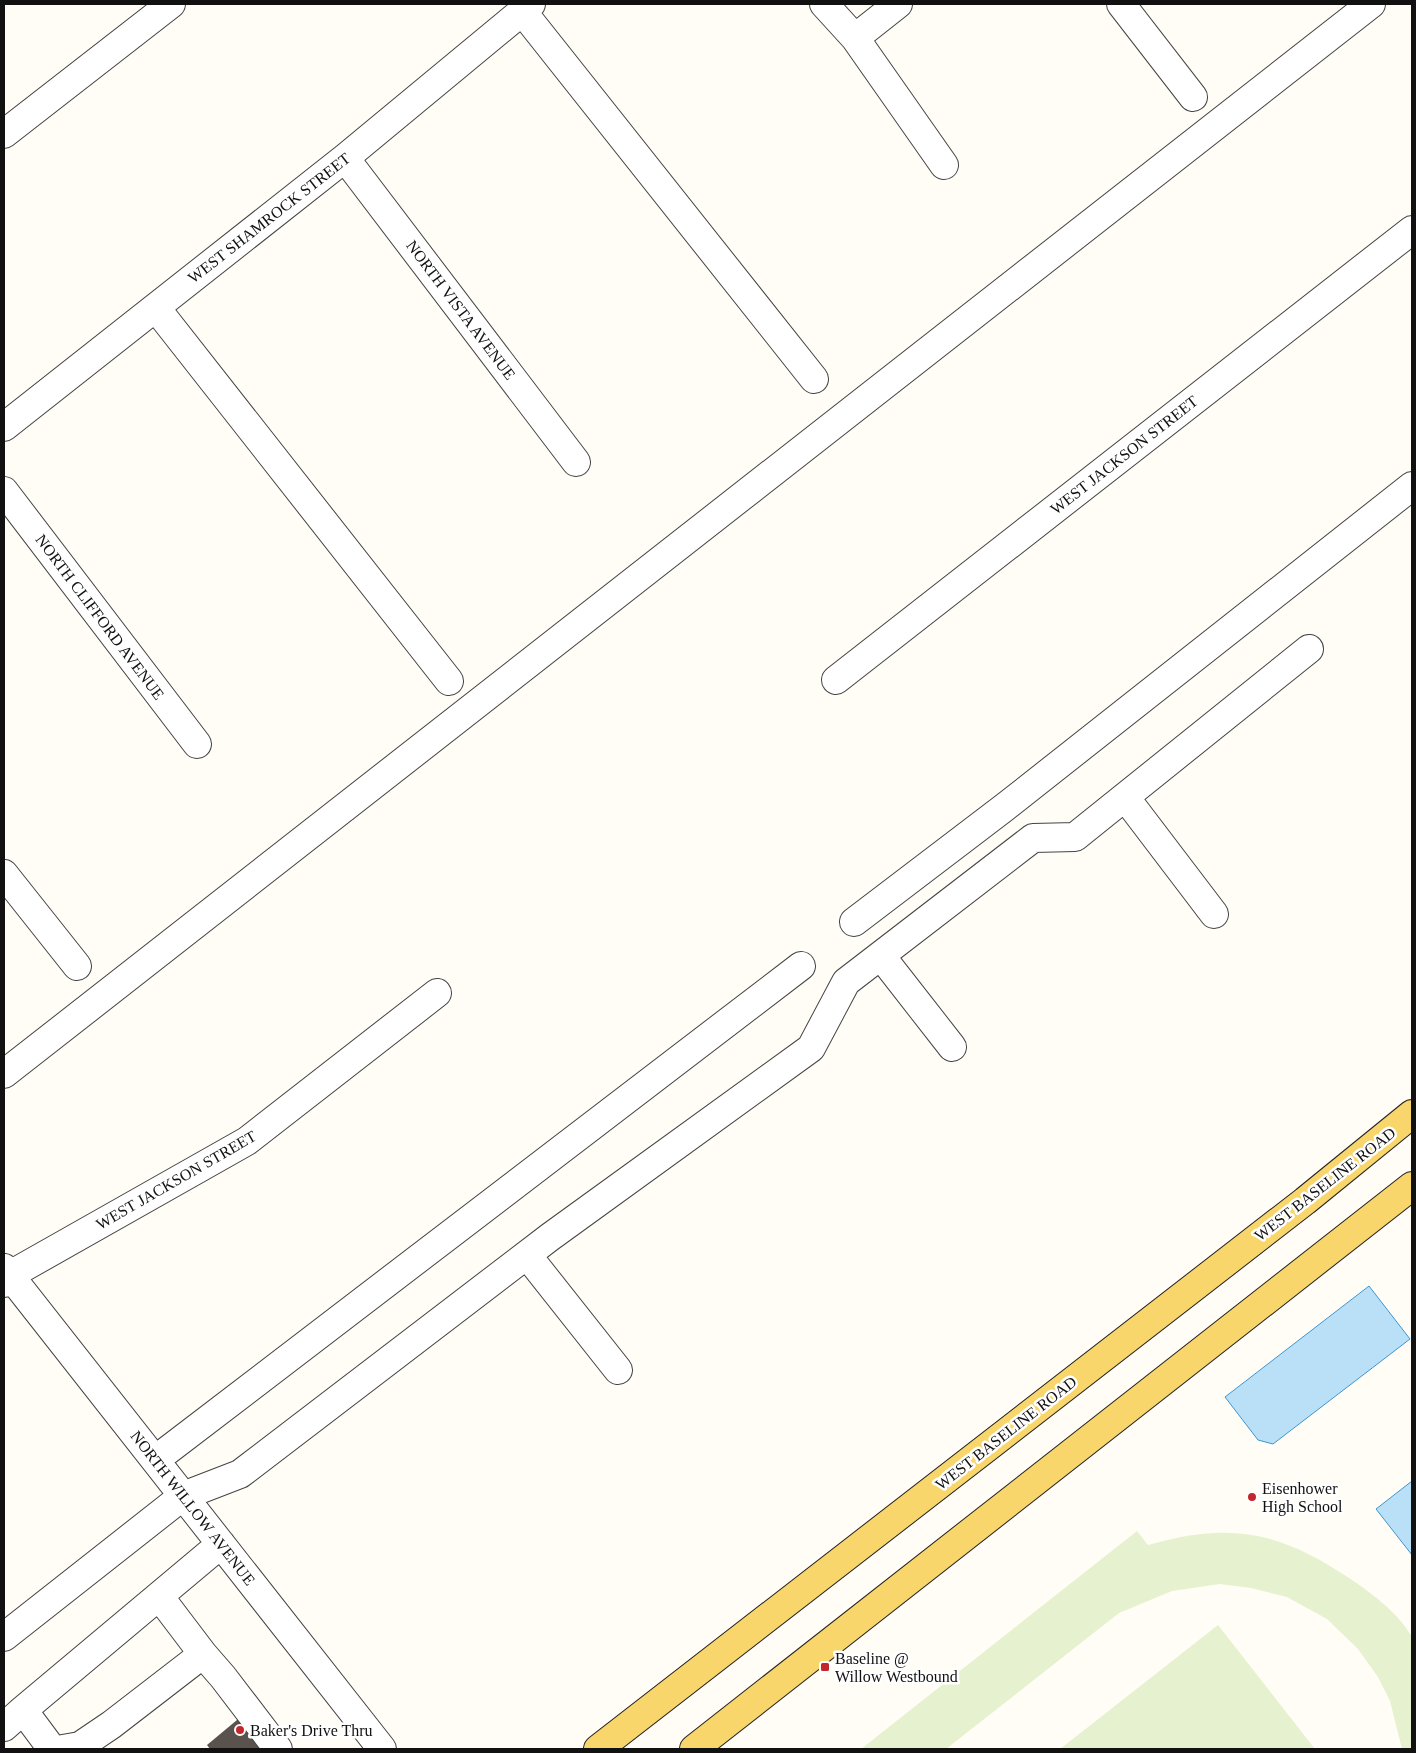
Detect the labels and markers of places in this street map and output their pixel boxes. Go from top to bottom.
place label: Eisenhower High School [1262,1480,1343,1516]
marker: Eisenhower High School [1246,1491,1258,1503]
place label: Baseline @ Willow Westbound [835,1650,958,1685]
marker: Baseline @ Willow Westbound [819,1661,831,1673]
place label: Baker's Drive Thru [250,1722,373,1739]
marker: Baker's Drive Thru [234,1724,246,1736]

